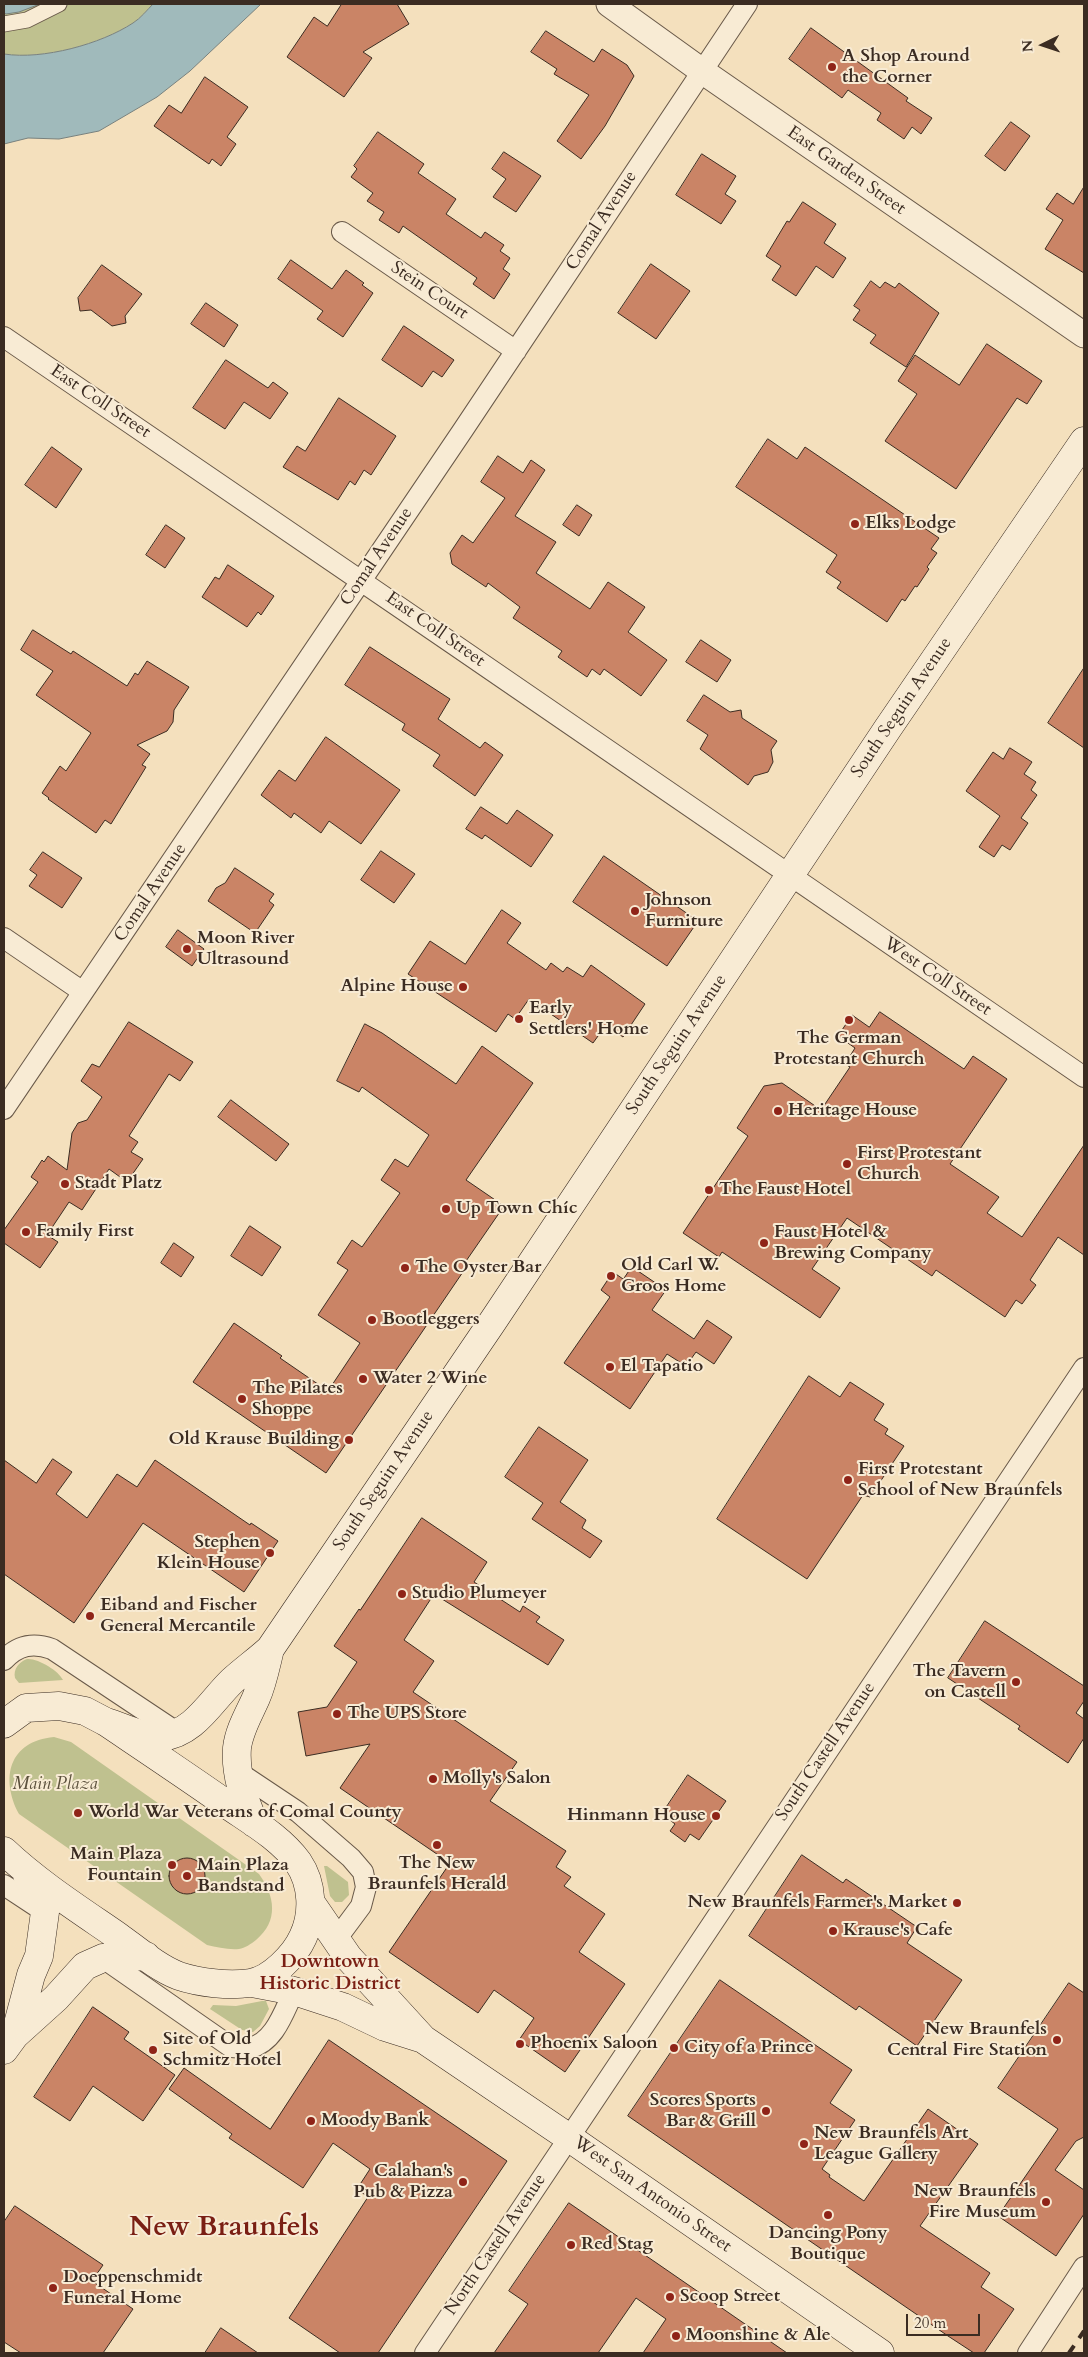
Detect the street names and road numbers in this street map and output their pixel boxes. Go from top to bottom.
street label: East Garden Street [782,122,910,220]
street label: Comal Avenue [562,167,642,275]
street label: Stein Court [386,257,472,325]
street label: East Coll Street [46,361,154,443]
street label: Comal Avenue [336,504,418,610]
street label: East Coll Street [381,588,489,672]
street label: South Seguin Avenue [847,634,957,782]
street label: Comal Avenue [110,840,192,946]
street label: West Coll Street [879,933,995,1021]
street label: South Seguin Avenue [622,971,732,1119]
street label: South Seguin Avenue [329,1407,439,1555]
street label: South Castell Avenue [772,1678,880,1826]
street label: West San Antonio Street [569,2132,735,2258]
street label: North Castell Avenue [441,2170,551,2320]

